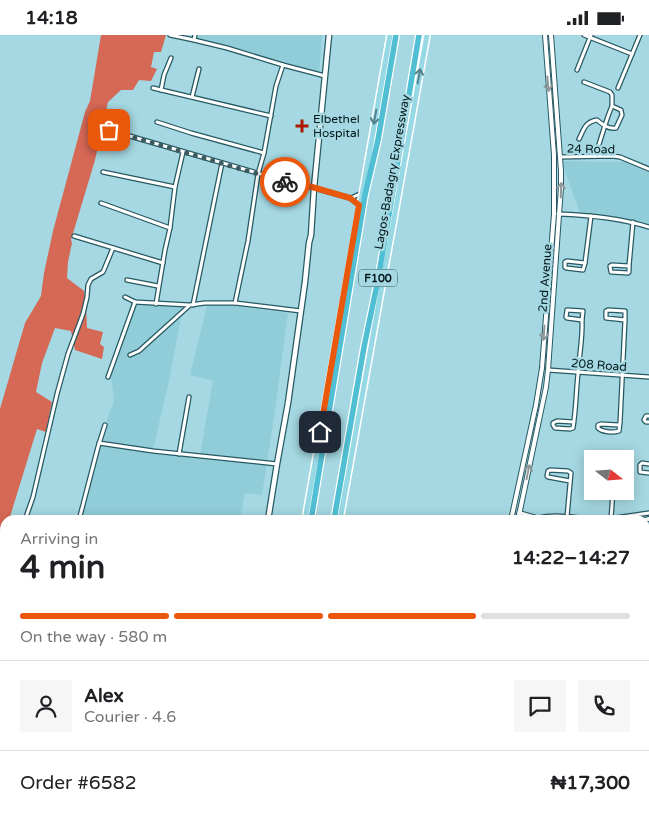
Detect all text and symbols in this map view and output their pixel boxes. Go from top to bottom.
text: 14:18 [25,7,78,29]
one-way arrow [415,68,425,84]
one-way arrow [544,75,553,91]
street label: Lagos-Badagry Expressway [371,93,413,251]
pin [88,109,130,151]
one-way arrow [369,109,379,125]
place label: Elbethel Hospital [313,112,360,140]
icon: bag [95,116,123,144]
marker: Elbethel Hospital [295,119,309,133]
street label: 24 Road [567,142,615,156]
courier [260,157,310,207]
icon: bike [271,168,299,196]
one-way arrow [556,182,565,198]
street label: 2nd Avenue [536,243,554,313]
road number: F100 [359,269,397,287]
one-way arrow [540,325,549,341]
street label: 208 Road [571,356,627,374]
pin [299,411,341,453]
icon: home [306,418,334,446]
north arrow [584,450,634,500]
map controls [584,450,634,500]
one-way arrow [524,465,533,481]
text: Arriving in [20,529,98,549]
text: 14:22–14:27 [512,547,630,569]
text: 4 min [20,549,105,587]
text: On the way · 580 m [20,627,167,647]
button: person [20,680,72,732]
button: chat [514,680,566,732]
button: phone [578,680,630,732]
text: Alex [84,685,124,707]
text: Courier · 4.6 [84,707,176,727]
text: Order #6582 [20,772,137,794]
text: ₦17,300 [550,772,630,794]

